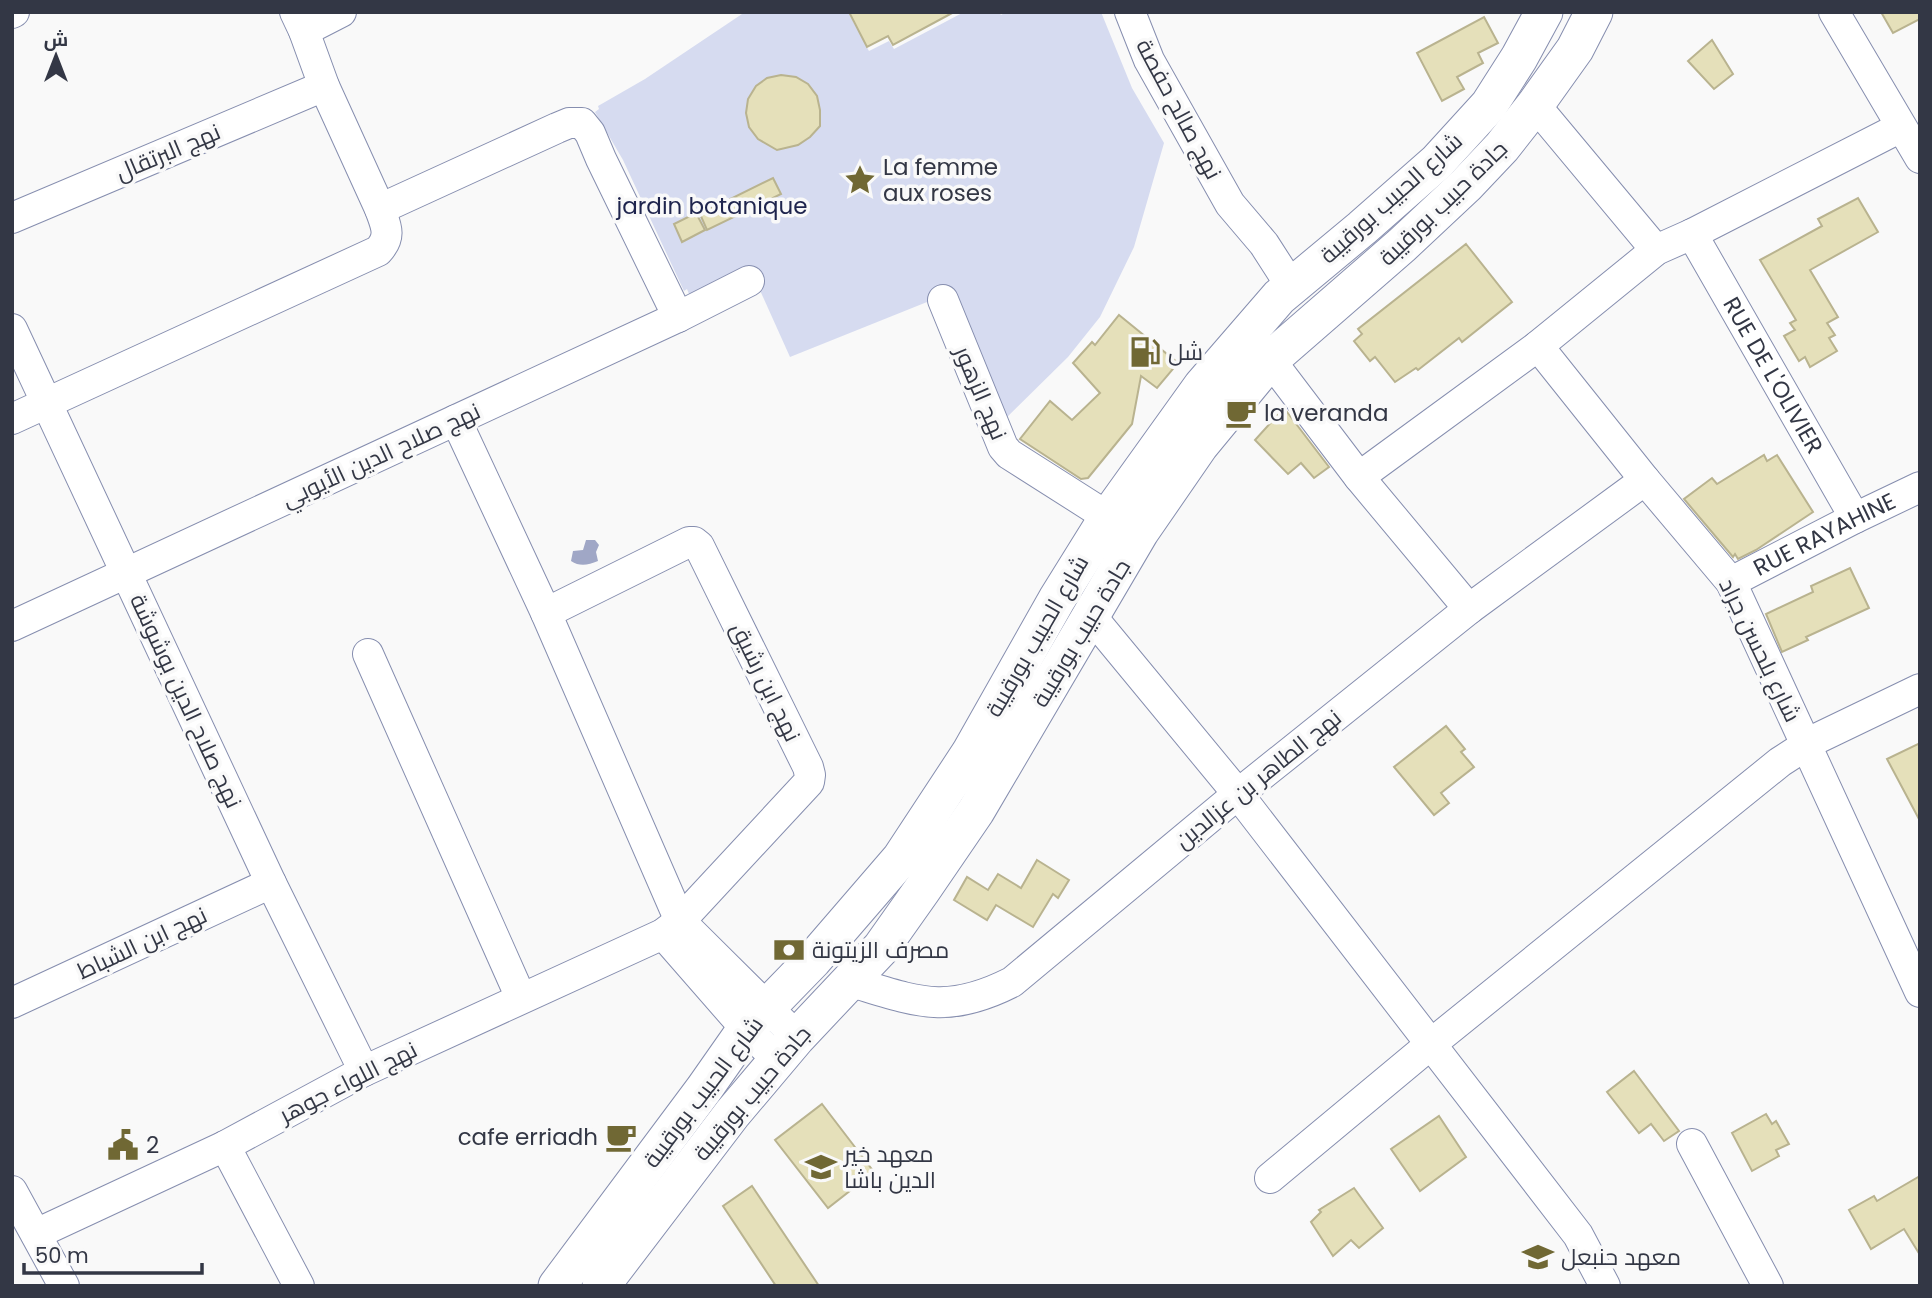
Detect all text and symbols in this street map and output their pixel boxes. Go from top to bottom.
north arrow [21,21,91,91]
text: ش [44,26,68,53]
street label: نهج صالح حفصة [1129,33,1229,185]
street label: نهج البرتقال [111,116,225,188]
street label: شارع الحبيب بورقيبة [1313,125,1469,271]
street label: جادة حبيب بورقيبة [1372,133,1514,273]
place label: La femme aux roses [883,151,998,209]
place icon: La femme aux roses [843,163,877,197]
park label: jardin botanique [616,190,808,222]
street label: RUE DE L'OLIVIER [1715,291,1831,460]
fuel station icon: شل [1128,335,1162,369]
place label: شل [1168,336,1203,368]
street label: نهج الزهور [946,339,1015,445]
street label: نهج صلاح الدين الأيوبي [276,395,486,517]
cafe icon: la veranda [1224,396,1258,430]
place label: la veranda [1264,397,1388,429]
street label: RUE RAYAHINE [1748,485,1901,584]
street label: شارع الحبيب بورقيبة [978,549,1096,723]
street label: جادة حبيب بورقيبة [1024,553,1138,713]
street label: شارع بلحسن جراد [1711,573,1809,727]
street label: نهج صلاح الدين بوشوشة [122,589,250,813]
street label: نهج ابن رشيق [723,617,809,747]
street label: نهج الطاهر بن عزالدين [1168,702,1348,856]
street label: نهج ابن الشباط [72,899,212,987]
bank icon: مصرف الزيتونة [772,933,806,967]
place label: مصرف الزيتونة [812,934,949,966]
street label: شارع الحبيب بورقيبة [636,1010,770,1174]
street label: جادة حبيب بورقيبة [686,1018,818,1168]
street label: نهج اللواء جوهر [272,1033,422,1131]
cafe icon: cafe erriadh [604,1120,638,1154]
place label: cafe erriadh [458,1121,598,1153]
public building icon: 2 [106,1128,140,1162]
place label: 2 [146,1129,159,1161]
place label: معهد خير الدين باشا [842,1138,936,1196]
school or university icon: معهد خير الدين باشا [804,1150,838,1184]
scale bar [24,1232,203,1276]
school or university icon: معهد حنبعل [1521,1240,1555,1274]
text: 50 m [35,1241,89,1270]
place label: معهد حنبعل [1561,1241,1681,1273]

